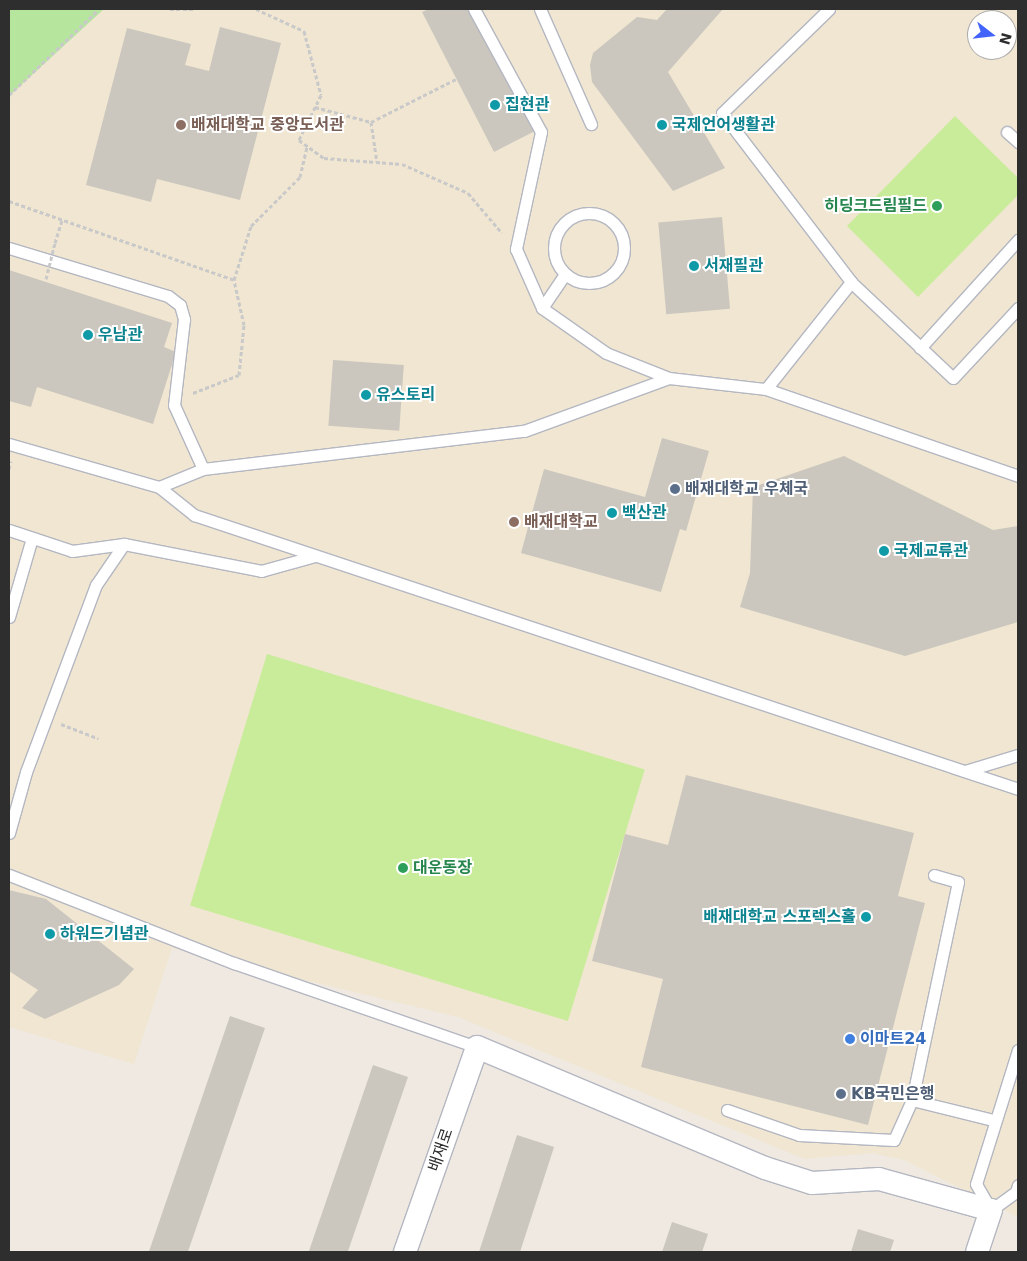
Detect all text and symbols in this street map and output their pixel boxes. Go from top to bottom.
north arrow [967,10,1017,60]
text: N [996,31,1015,47]
place label: 집현관 [505,95,549,115]
marker: 집현관 [489,99,501,111]
place label: 배재대학교 중앙도서관 [191,115,344,135]
place label: 국제언어생활관 [672,115,775,135]
marker: 배재대학교 중앙도서관 [175,119,187,131]
marker: 국제언어생활관 [656,119,668,131]
place label: 히딩크드림필드 [824,196,927,216]
marker: 히딩크드림필드 [931,200,943,212]
place label: 서재필관 [704,256,763,276]
marker: 서재필관 [688,260,700,272]
place label: 우남관 [98,325,142,345]
marker: 우남관 [82,329,94,341]
place label: 유스토리 [376,385,435,405]
marker: 유스토리 [360,389,372,401]
place label: 배재대학교 우체국 [685,479,808,499]
marker: 배재대학교 우체국 [669,483,681,495]
place label: 백산관 [622,503,666,523]
marker: 백산관 [606,507,618,519]
place label: 배재대학교 [524,512,598,532]
marker: 배재대학교 [508,516,520,528]
place label: 국제교류관 [894,541,968,561]
marker: 국제교류관 [878,545,890,557]
place label: 대운동장 [413,858,472,878]
marker: 대운동장 [397,862,409,874]
place label: 배재대학교 스포렉스홀 [703,907,856,927]
marker: 배재대학교 스포렉스홀 [860,911,872,923]
place label: 하워드기념관 [60,924,148,944]
marker: 하워드기념관 [44,928,56,940]
place label: 이마트24 [860,1029,926,1049]
marker: 이마트24 [844,1033,856,1045]
place label: KB국민은행 [851,1084,934,1104]
marker: KB국민은행 [835,1088,847,1100]
street label: 배재로 [425,1126,457,1174]

